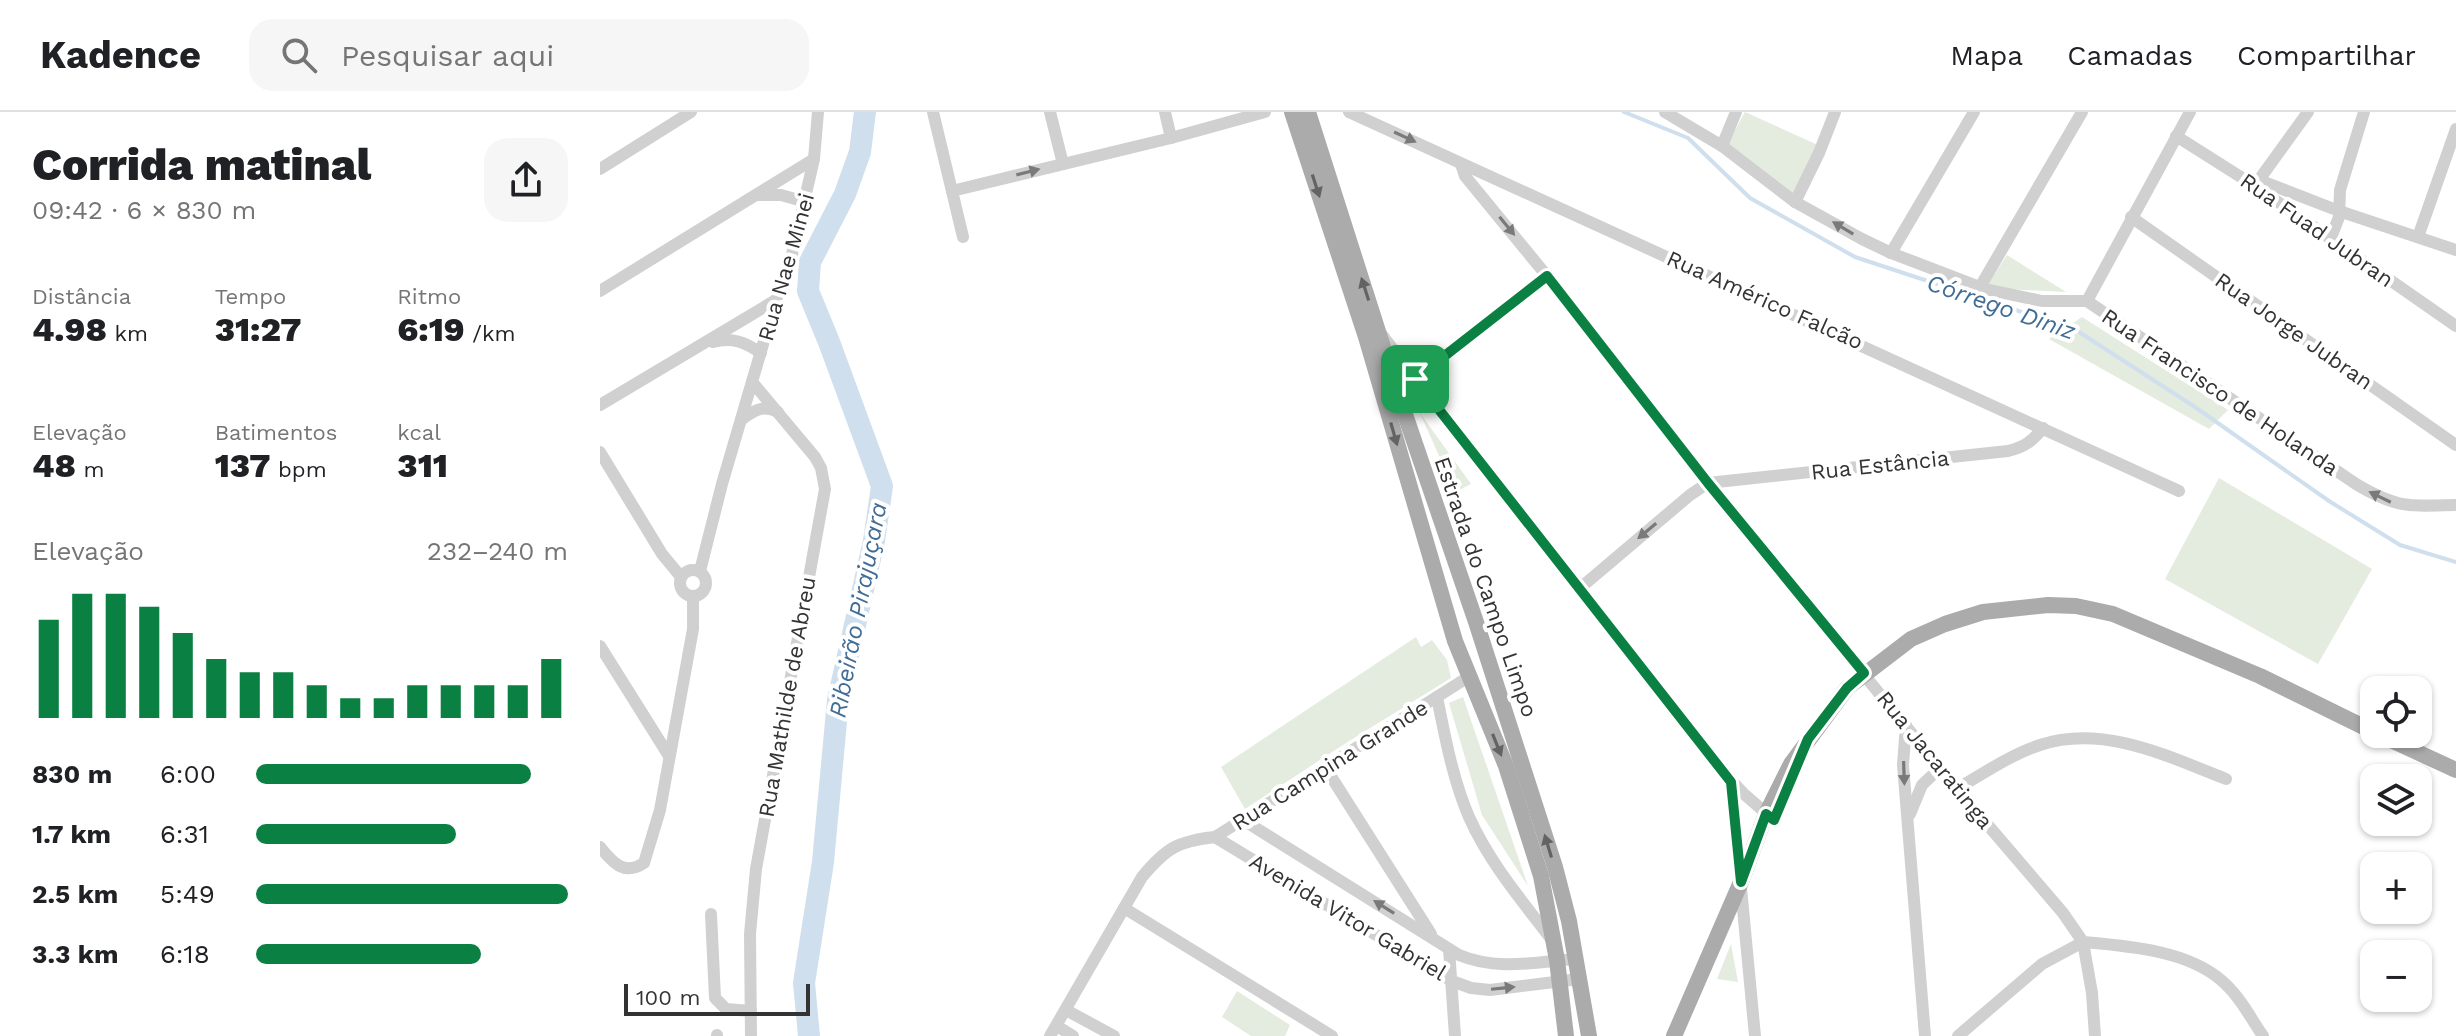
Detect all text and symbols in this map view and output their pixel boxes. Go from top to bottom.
search box [249,19,809,91]
text: Kadence [40,33,201,77]
icon: search [277,33,321,77]
text: Pesquisar aqui [341,38,554,73]
text: Mapa [1950,39,2023,72]
text: Camadas [2067,39,2193,72]
text: Compartilhar [2237,39,2416,72]
one-way arrow [1394,131,1417,144]
button: share [484,138,568,222]
text: Corrida matinal [32,139,371,191]
one-way arrow [1015,166,1040,178]
street label: Rua Fuad Jubran [2236,168,2398,292]
one-way arrow [1310,175,1322,199]
street label: Rua Nae Minei [753,190,819,344]
text: 09:42 · 6 × 830 m [32,195,256,225]
one-way arrow [1498,216,1515,236]
one-way arrow [1832,221,1854,235]
street label: Rua Américo Falcão [1663,245,1867,355]
street label: Rua Jorge Jubran [2210,267,2378,395]
water label: Córrego Diniz [1923,268,2080,346]
one-way arrow [1358,277,1371,301]
text: Distância [32,284,131,309]
text: Tempo [215,284,286,309]
text: Ritmo [397,284,461,309]
street label: Rua Francisco de Holanda [2097,303,2343,481]
text: 4.98 [32,309,107,349]
text: 31:27 [215,309,302,349]
text: 6:19 [397,309,465,349]
text: km [107,321,148,346]
text: /km [465,321,515,346]
pin [1381,345,1449,413]
icon: arrive [1393,357,1437,401]
text: Elevação [32,420,127,445]
text: Batimentos [215,420,337,445]
text: kcal [397,420,441,445]
one-way arrow [1388,423,1401,447]
text: 48 [32,445,76,485]
text: 137 [215,445,271,485]
text: 311 [397,445,448,485]
street label: Rua Estância [1810,445,1950,485]
street label: Estrada do Campo Limpo [1430,454,1542,720]
text: m [76,457,104,482]
text: bpm [271,457,327,482]
one-way arrow [2368,490,2391,504]
water label: Ribeirão Pirajuçara [823,500,893,720]
one-way arrow [1637,522,1657,539]
text: Elevação [32,536,144,566]
text: 232–240 m [427,536,568,566]
street label: Rua Mathilde de Abreu [754,575,820,819]
map controls [2360,676,2432,1012]
button: locate [2360,676,2432,748]
street label: Rua Jacaratinga [1872,686,1998,834]
street label: Rua Campina Grande [1228,695,1432,835]
one-way arrow [1491,733,1504,757]
text: 830 m [32,759,112,789]
text: 6:00 [160,759,216,789]
one-way arrow [1898,761,1911,786]
button: layers [2360,764,2432,836]
text: 1.7 km [32,819,111,849]
text: 6:31 [160,819,209,849]
one-way arrow [1541,833,1554,857]
street label: Avenida Vitor Gabriel [1245,848,1451,986]
button: + [2360,852,2432,924]
text: 2.5 km [32,879,118,909]
text: 5:49 [160,879,215,909]
one-way arrow [1373,899,1394,914]
text: 3.3 km [32,939,118,969]
text: 6:18 [160,939,210,969]
button: − [2360,940,2432,1012]
scale bar [624,980,810,1016]
one-way arrow [1491,982,1516,995]
text: 100 m [636,985,700,1010]

